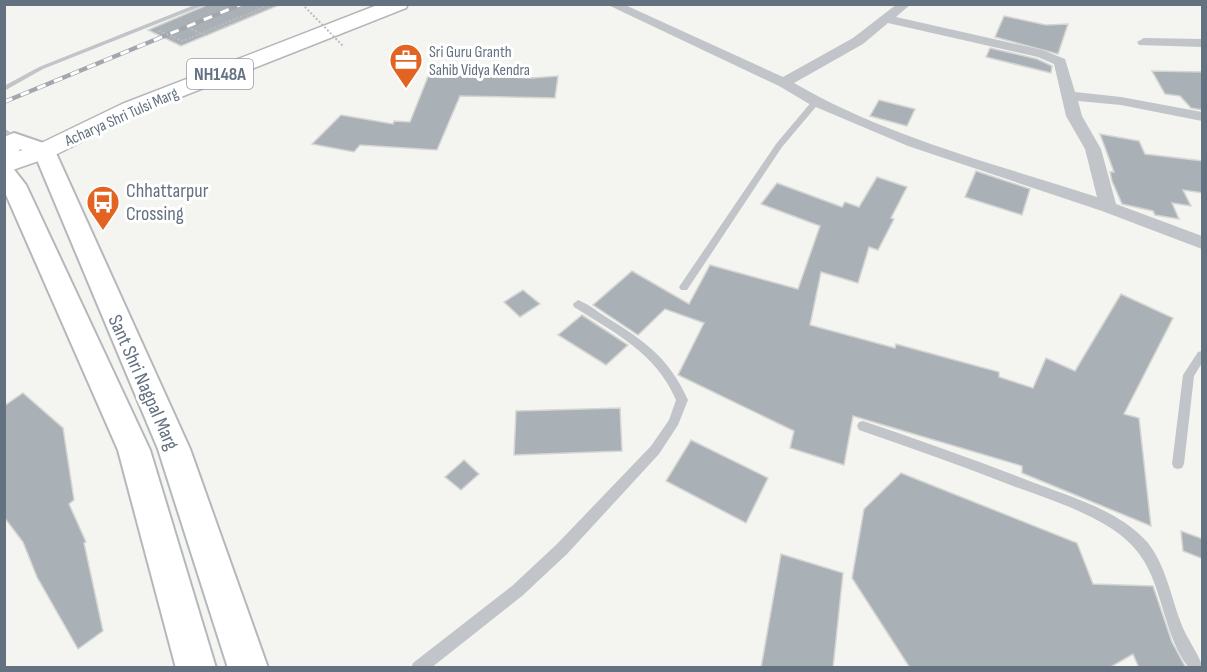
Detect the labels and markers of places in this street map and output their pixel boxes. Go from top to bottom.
office icon: Sri Guru Granth Sahib Vidya Kendra [388,42,424,89]
place label: Sri Guru Granth Sahib Vidya Kendra [429,43,530,80]
place label: Chhattarpur Crossing [126,179,209,226]
bus stop icon: Chhattarpur Crossing [85,184,121,231]

